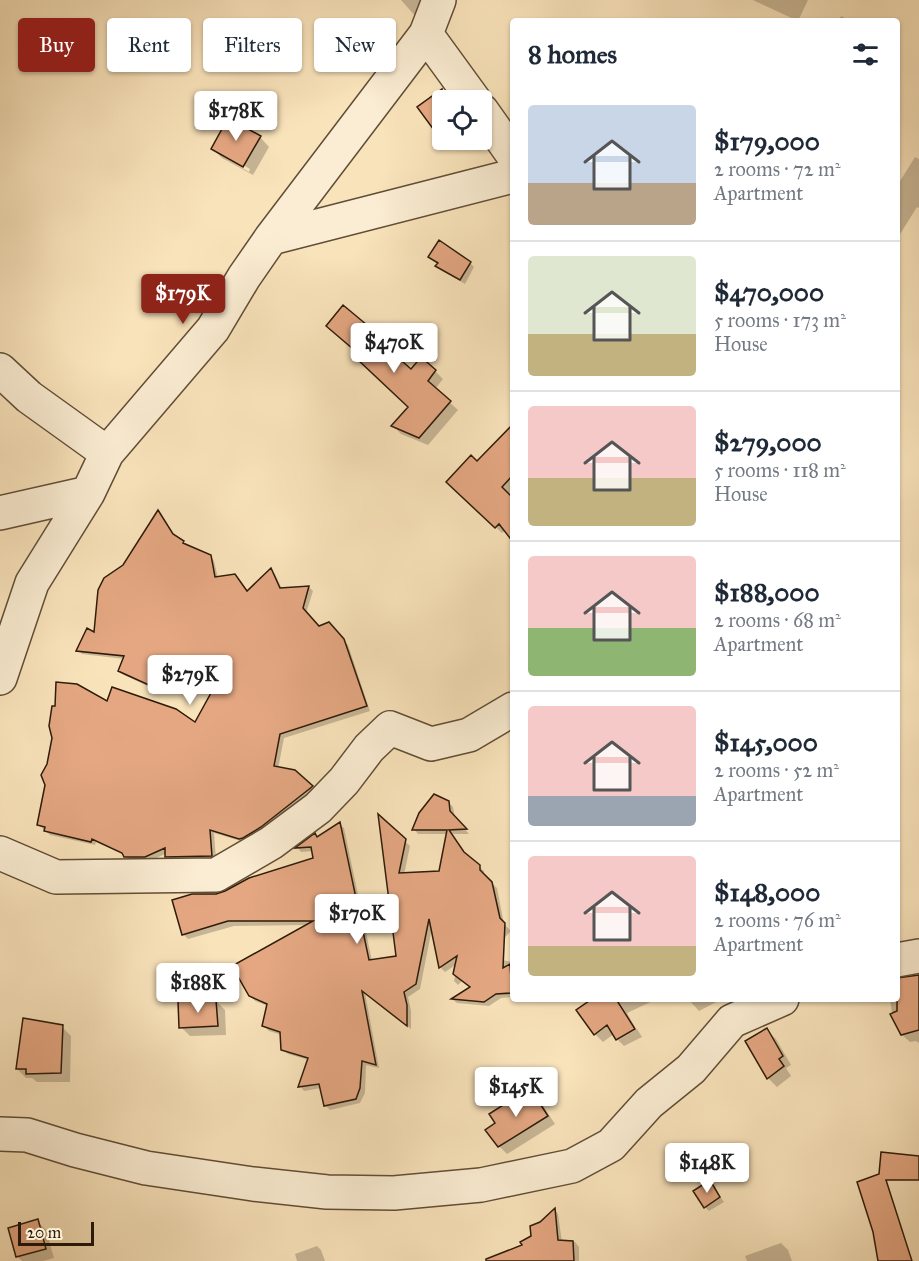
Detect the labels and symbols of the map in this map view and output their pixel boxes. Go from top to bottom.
pin: $178K [194,91,278,142]
pin: $179K [141,274,225,325]
pin: $470K [352,323,436,374]
pin: $279K [148,655,232,706]
pin: $170K [315,894,399,945]
pin: $188K [156,963,240,1014]
pin: $145K [474,1067,558,1118]
pin: $148K [665,1143,749,1194]
scale bar [18,1219,94,1246]

